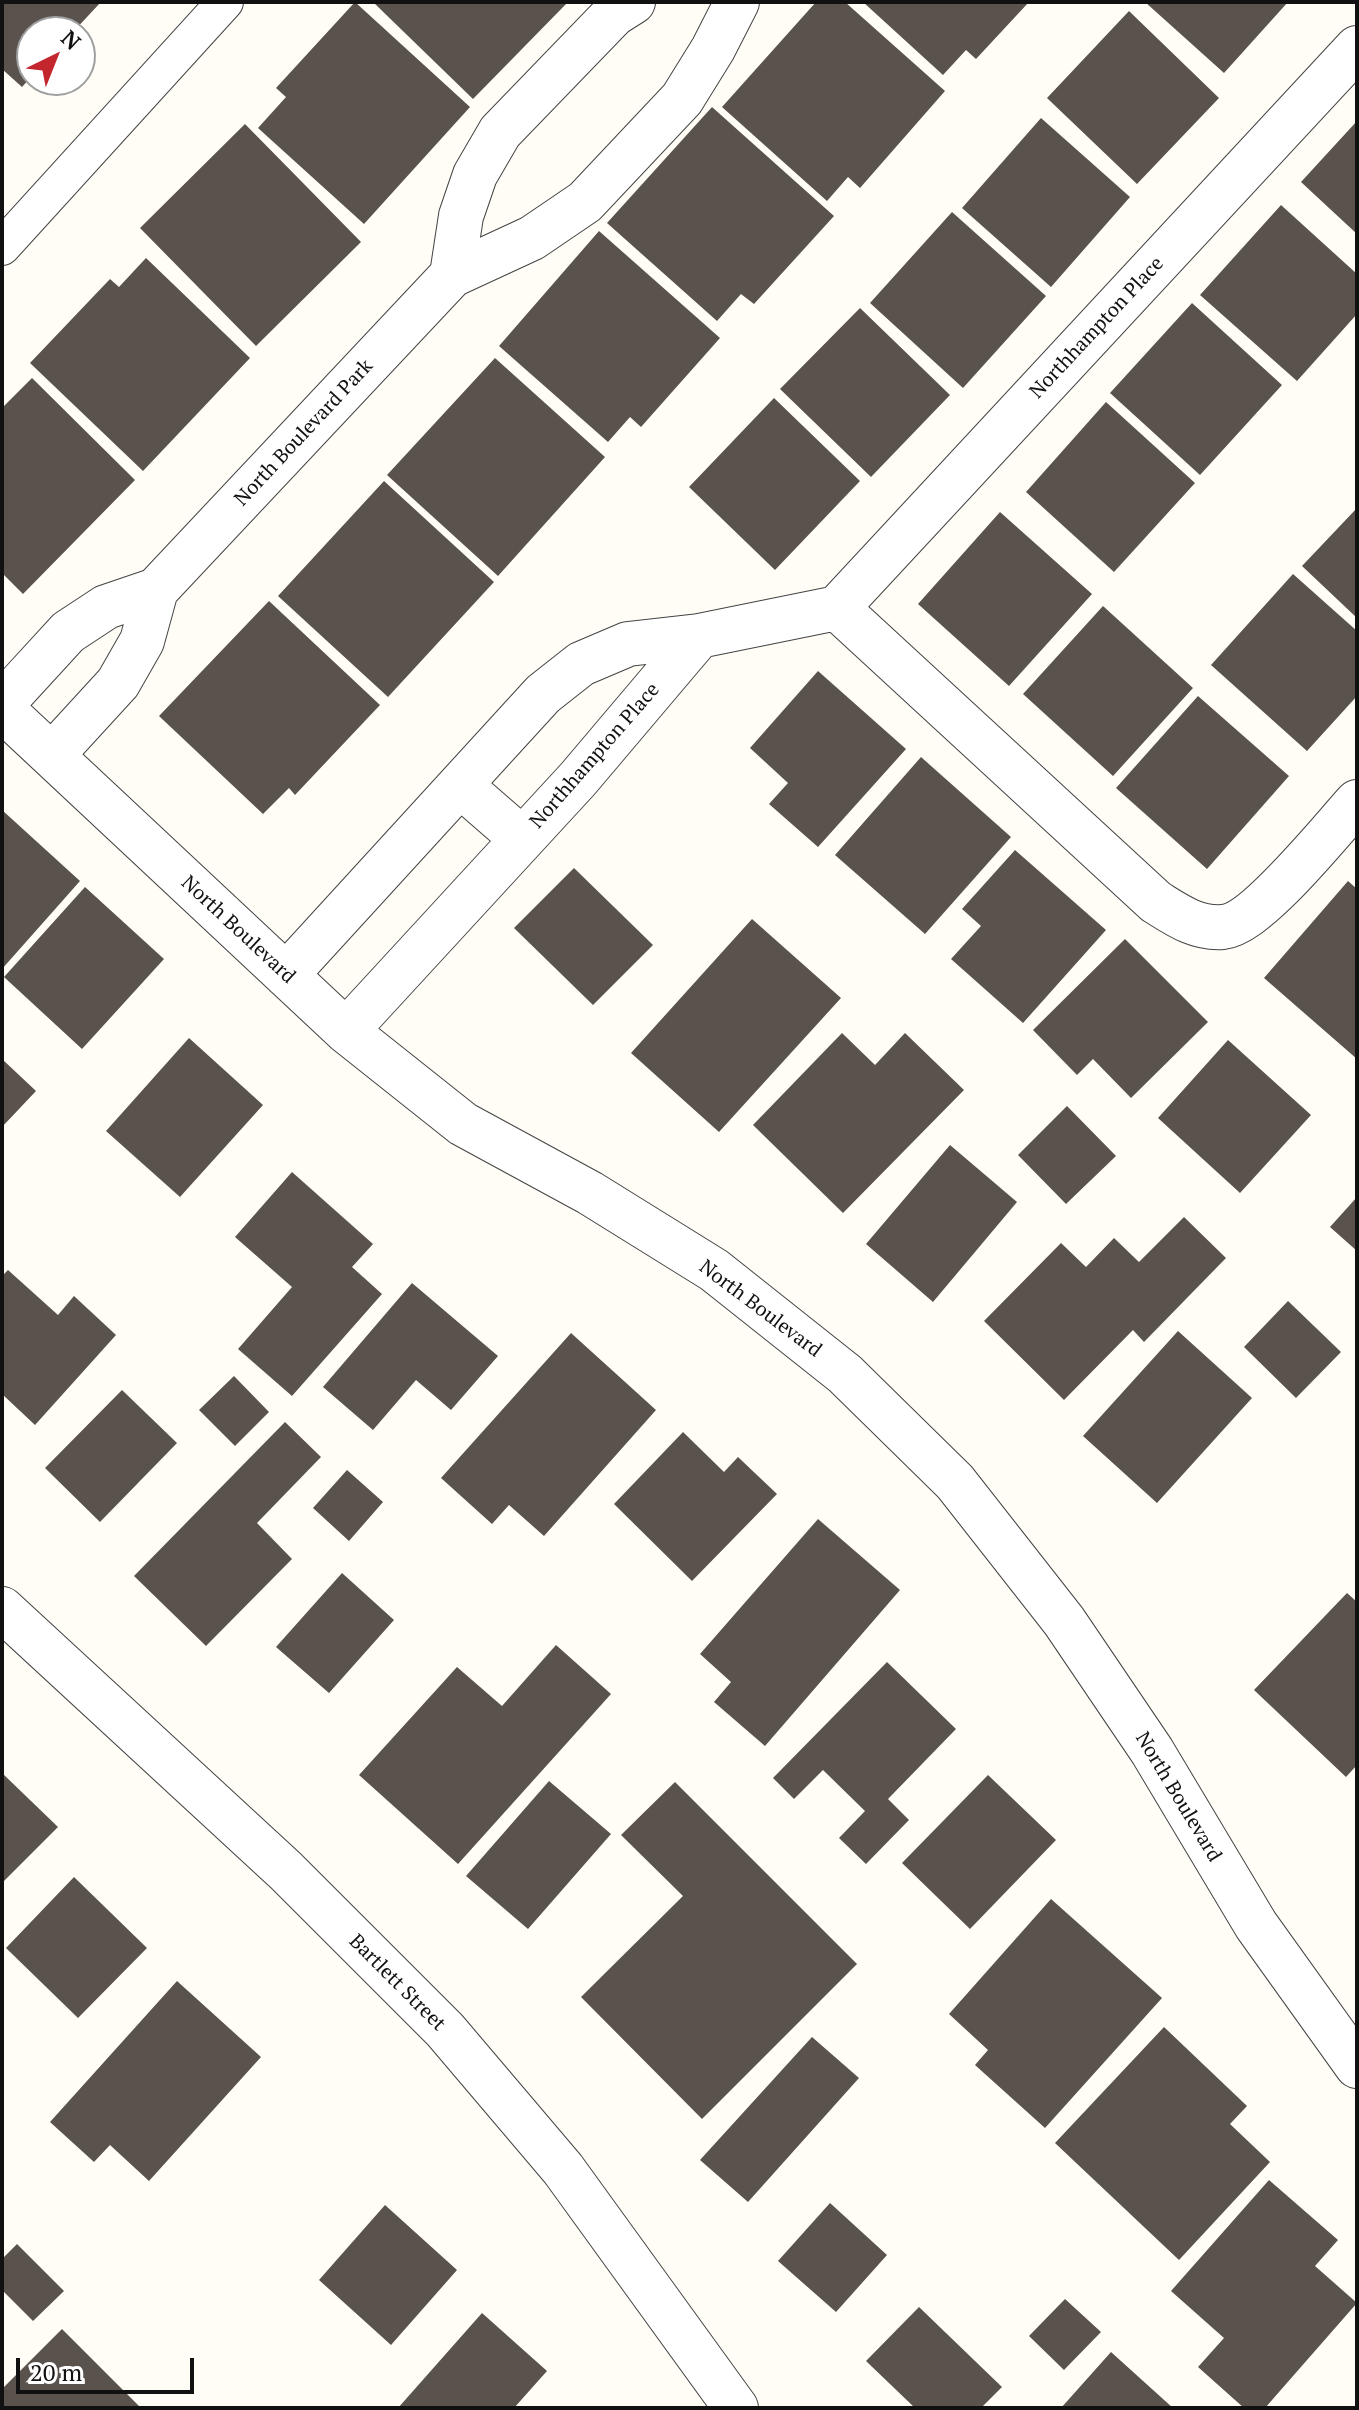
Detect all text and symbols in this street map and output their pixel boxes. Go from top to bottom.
north arrow [16,16,96,96]
text: N [55,23,87,56]
street label: Northhampton Place [1025,252,1169,404]
street label: North Boulevard Park [230,355,378,511]
street label: Northhampton Place [525,678,665,834]
street label: North Boulevard [176,871,300,989]
street label: North Boulevard [694,1255,826,1363]
street label: North Boulevard [1130,1728,1226,1866]
street label: Bartlett Street [344,1930,450,2036]
scale bar [20,2342,198,2392]
text: 20 m [30,2356,82,2388]

